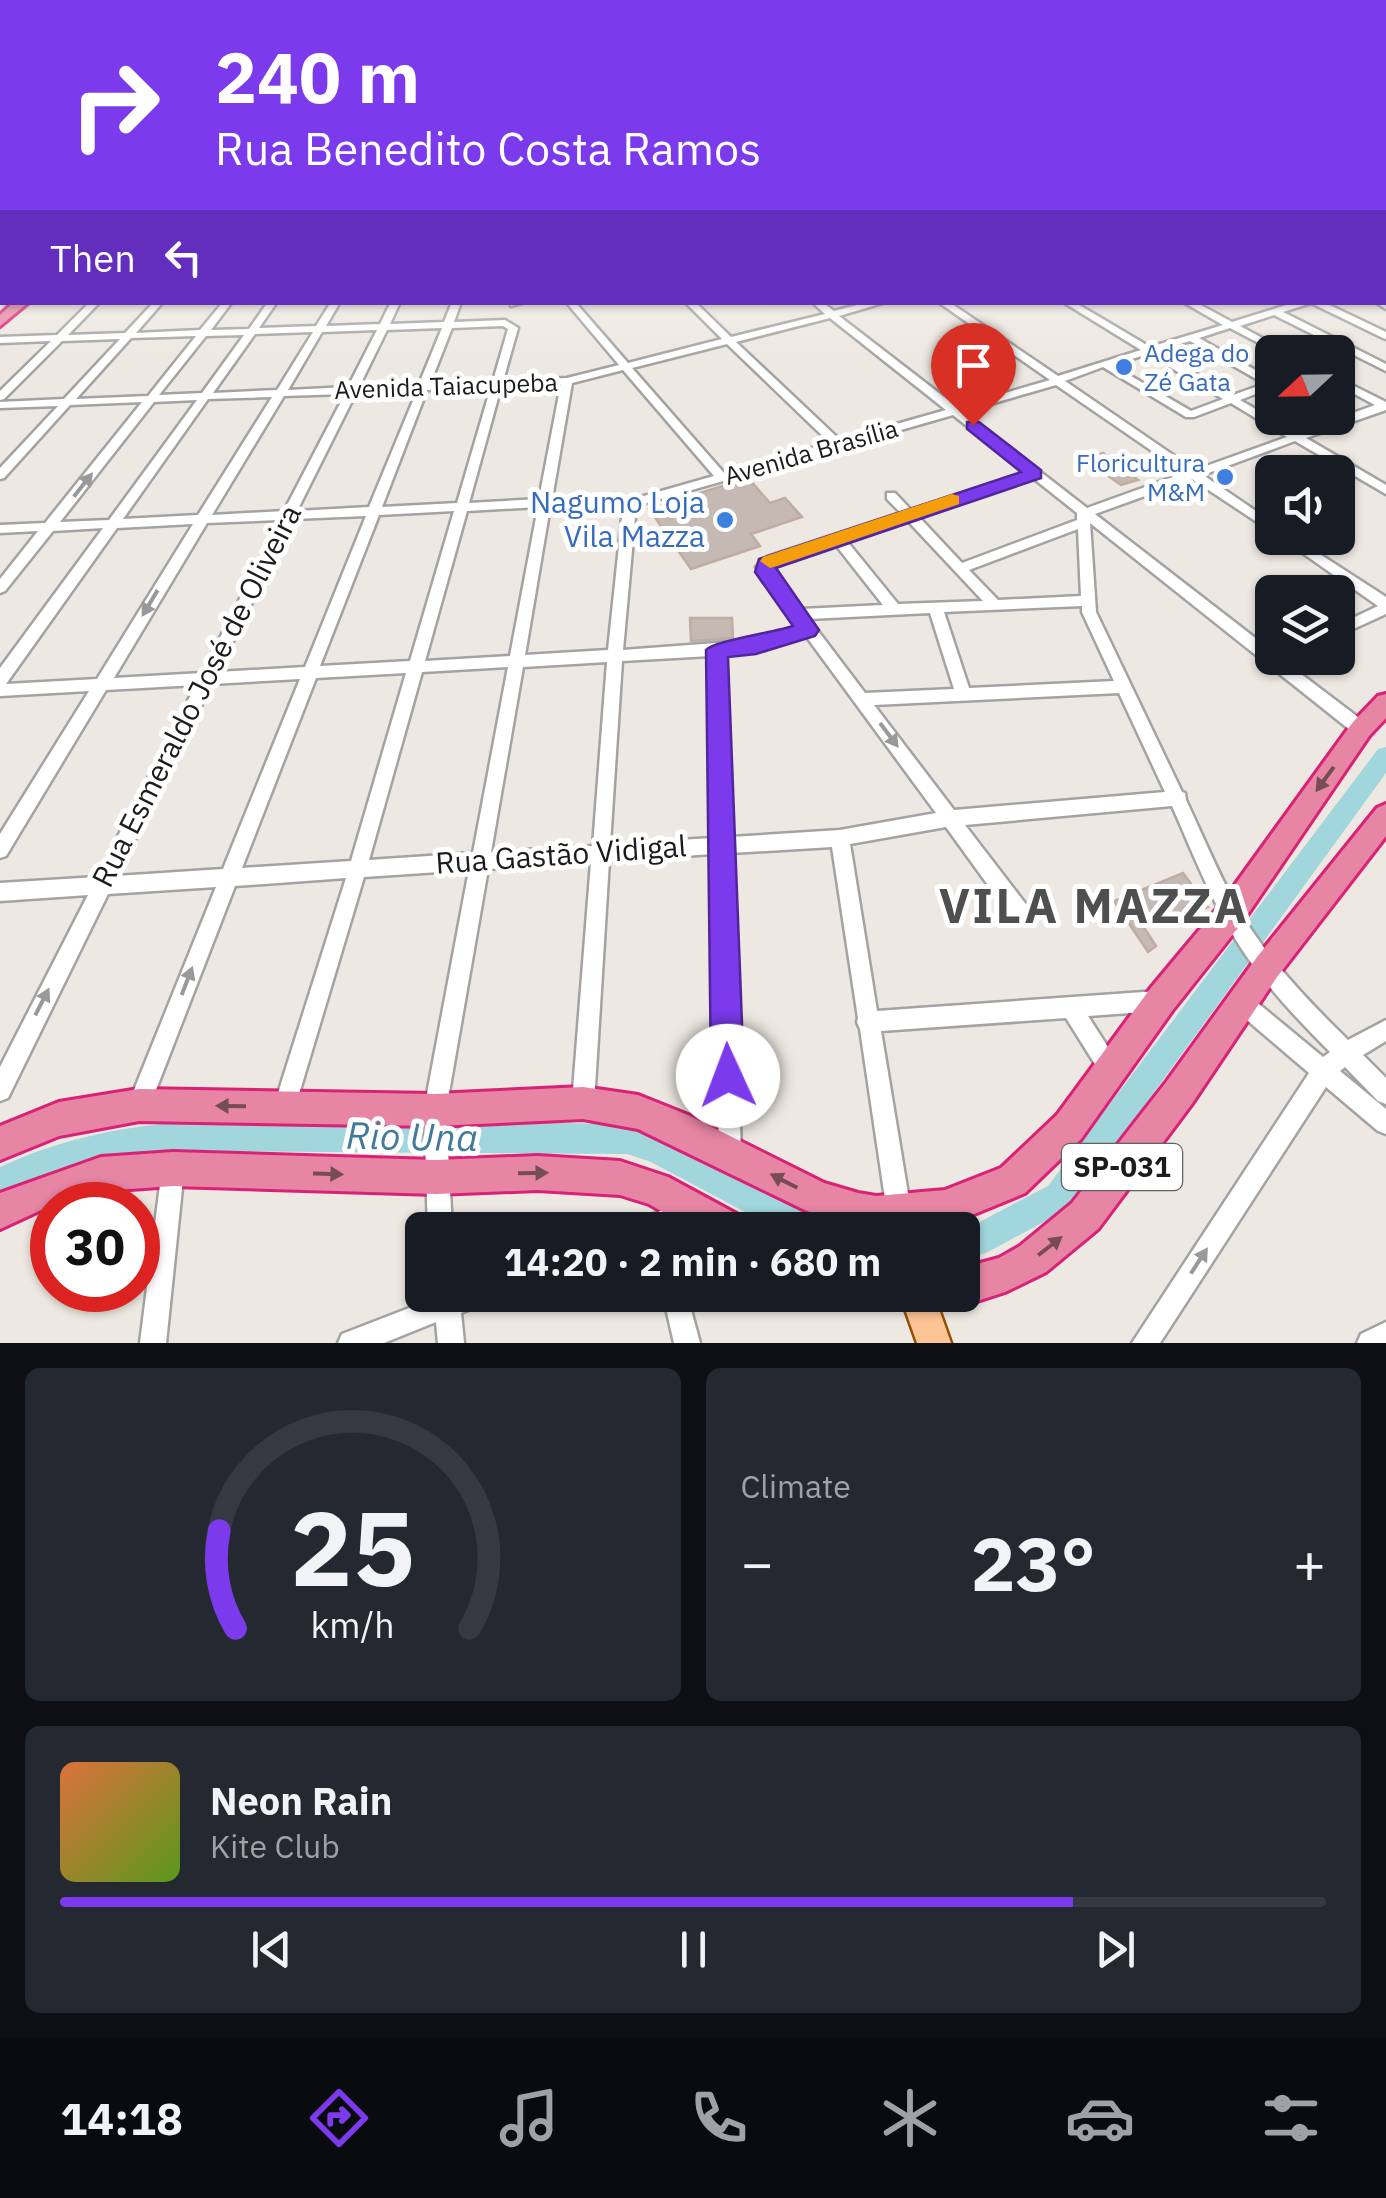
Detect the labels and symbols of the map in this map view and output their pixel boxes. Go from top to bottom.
pin [931,323,1016,426]
north arrow [1255,335,1355,435]
place label: Adega do Zé Gata [1144,336,1249,398]
marker: Adega do Zé Gata [1113,356,1135,378]
street label: Avenida Taiacupeba [334,365,558,406]
street label: Avenida Brasília [720,411,902,492]
place label: Floricultura M&M [1076,446,1205,508]
marker: Floricultura M&M [1214,466,1236,488]
one-way arrow [72,473,93,498]
place label: Nagumo Loja Vila Mazza [530,482,705,555]
street label: Rua Esmeraldo José de Oliveira [82,498,309,893]
marker: Nagumo Loja Vila Mazza [714,509,736,531]
one-way arrow [142,589,159,617]
one-way arrow [878,722,898,748]
one-way arrow [1316,766,1335,792]
street label: Rua Gastão Vidigal [434,825,688,882]
district label: VILA MAZZA [939,874,1249,936]
one-way arrow [180,966,195,996]
one-way arrow [33,988,50,1017]
position arrow [676,1024,780,1128]
one-way arrow [214,1098,246,1114]
water label: Rio Una [346,1110,479,1161]
road number: SP-031 [1062,1144,1182,1190]
one-way arrow [518,1165,550,1181]
one-way arrow [312,1166,344,1182]
one-way arrow [770,1173,799,1190]
speed limit sign: 30 [30,1182,160,1312]
one-way arrow [1037,1236,1063,1257]
one-way arrow [1189,1248,1207,1275]

